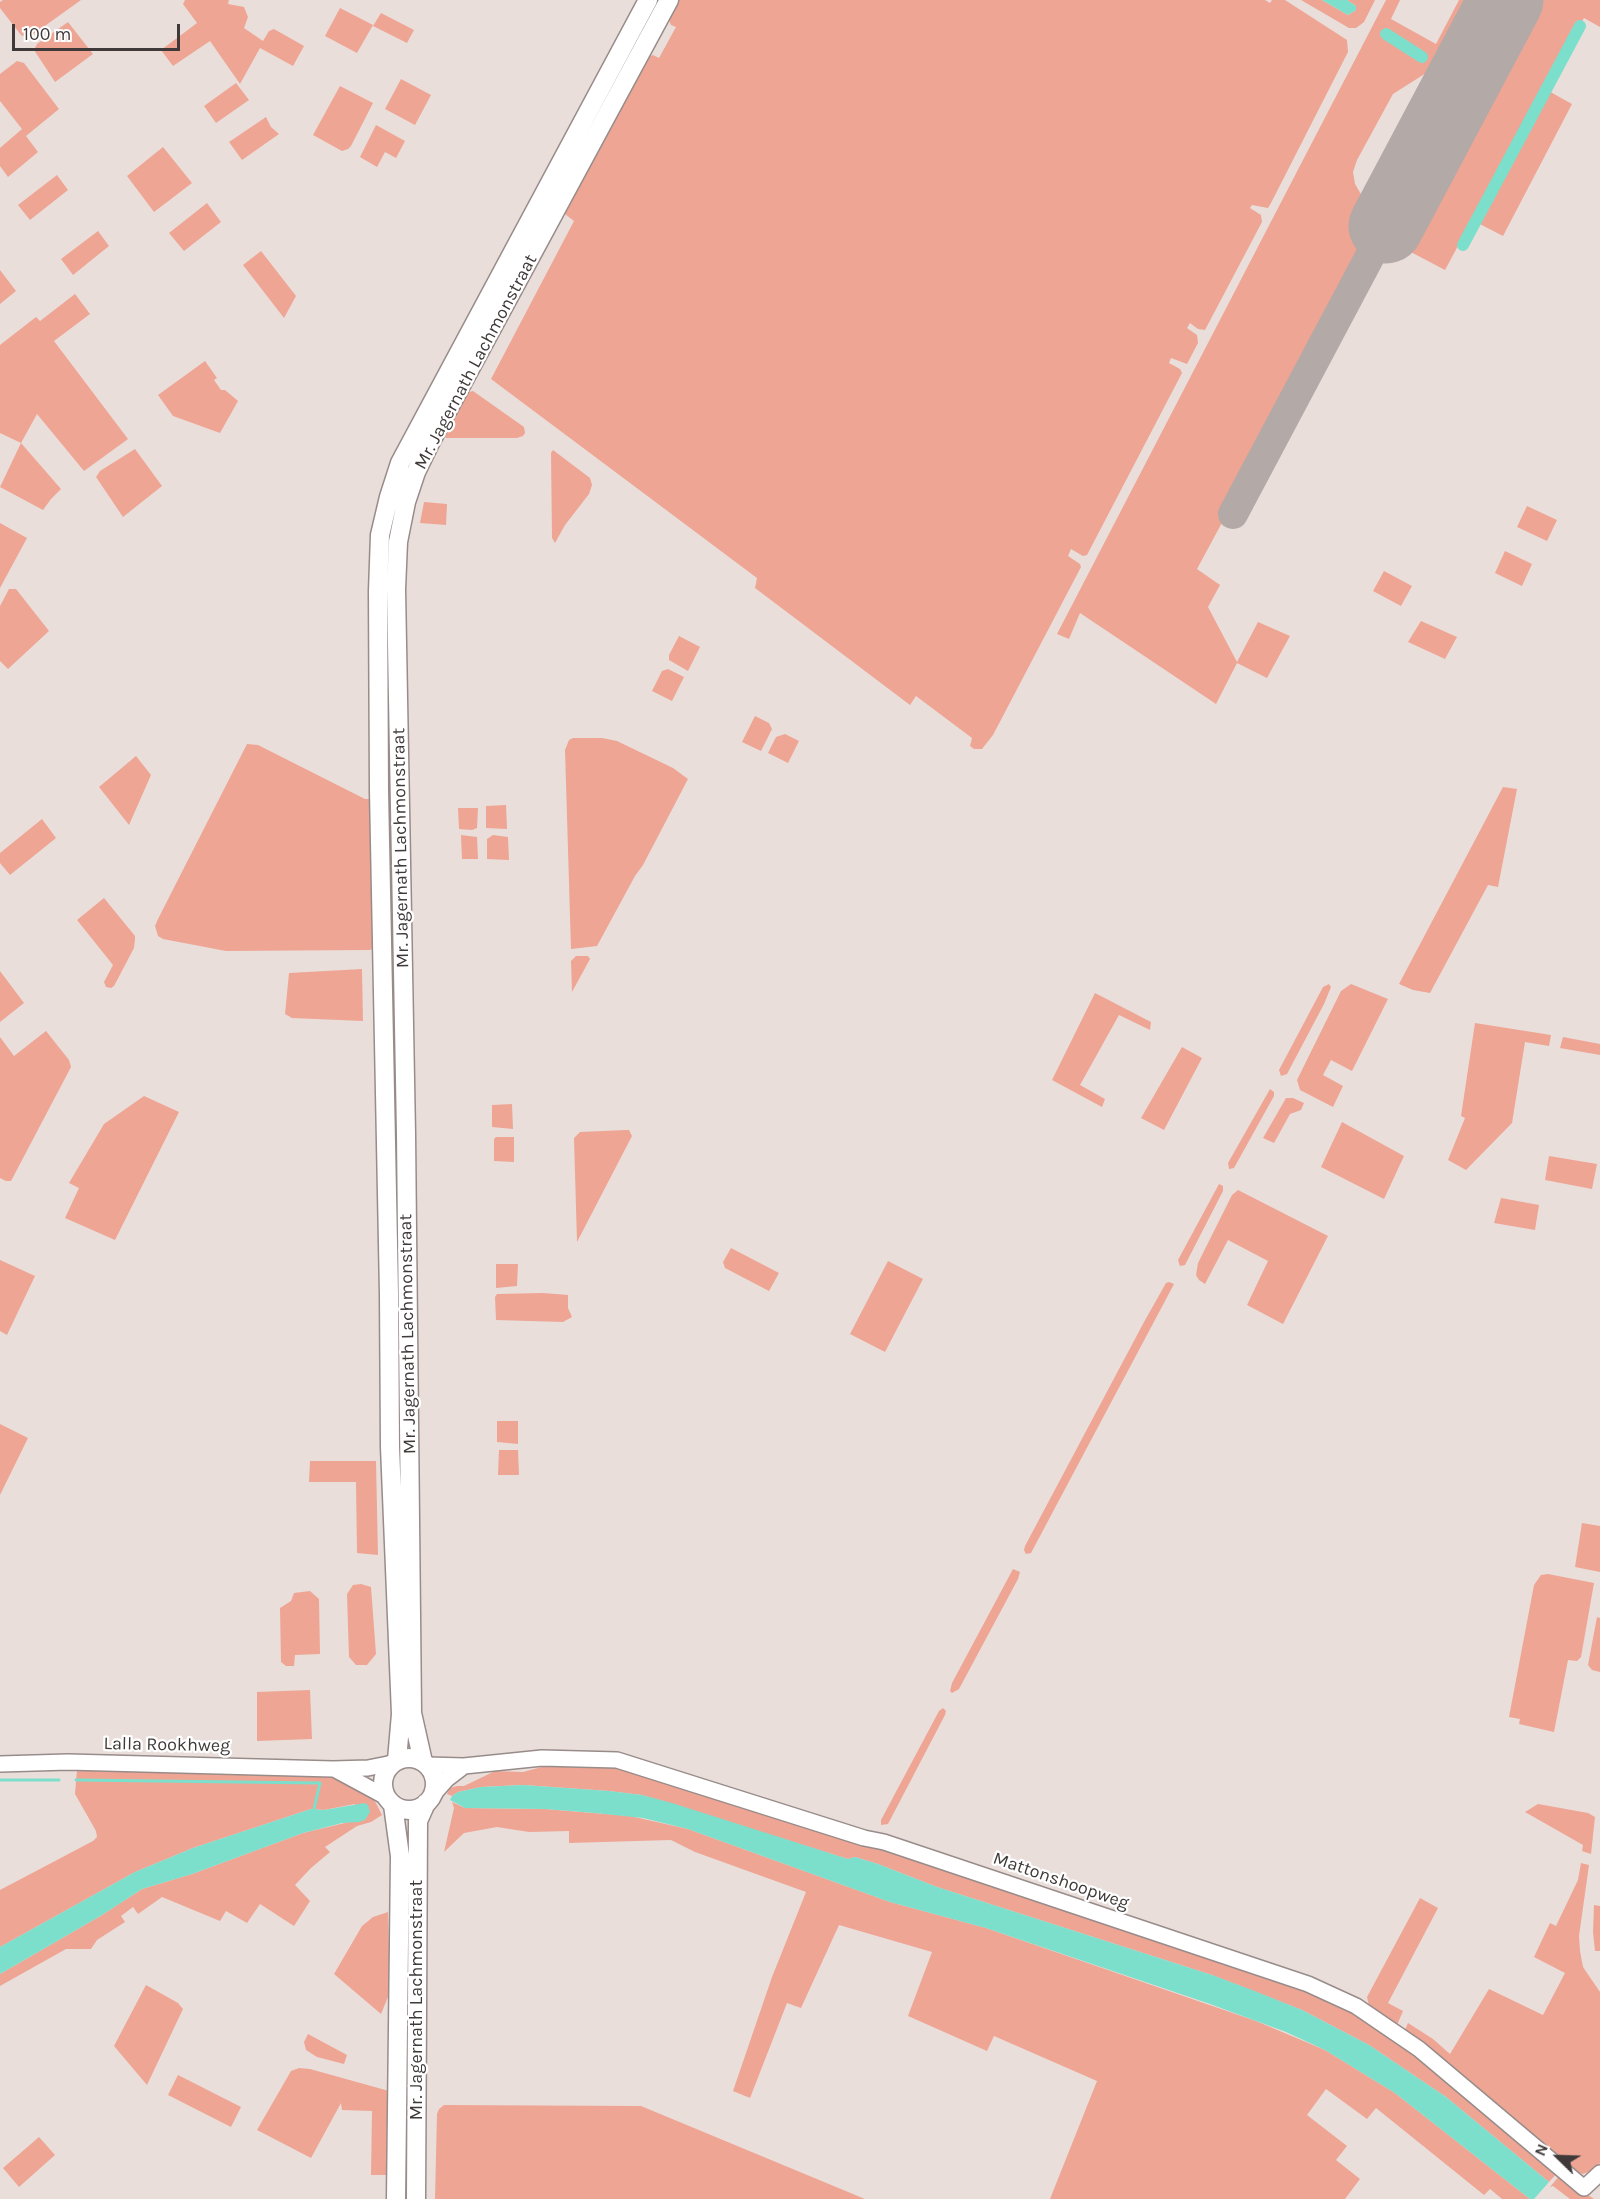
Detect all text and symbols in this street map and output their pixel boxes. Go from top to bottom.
scale bar [15,12,183,50]
text: 100 m [23,23,71,45]
street label: Mr. Jagernath Lachmonstraat [410,251,542,473]
street label: Mr. Jagernath Lachmonstraat [388,728,414,968]
street label: Mr. Jagernath Lachmonstraat [395,1214,421,1454]
street label: Lalla Rookhweg [103,1733,231,1757]
street label: Mattonshoopweg [990,1848,1132,1914]
street label: Mr. Jagernath Lachmonstraat [406,1880,428,2120]
north arrow [1528,2127,1588,2187]
text: N [1530,2141,1552,2159]

